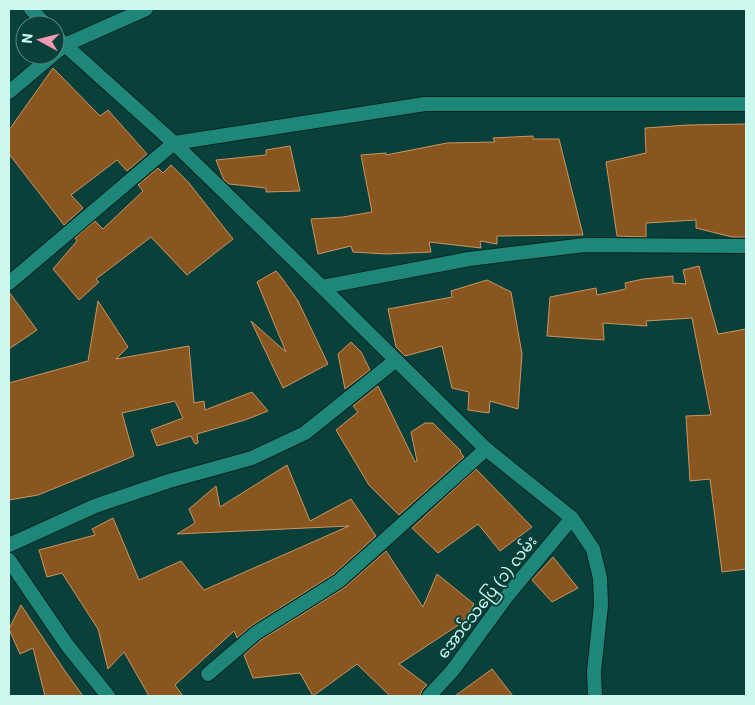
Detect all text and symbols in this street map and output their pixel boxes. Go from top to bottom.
north arrow [15,15,65,65]
text: N [19,33,36,44]
street label: အောင်သပြေ (၁) လမ်း [432,531,544,665]

